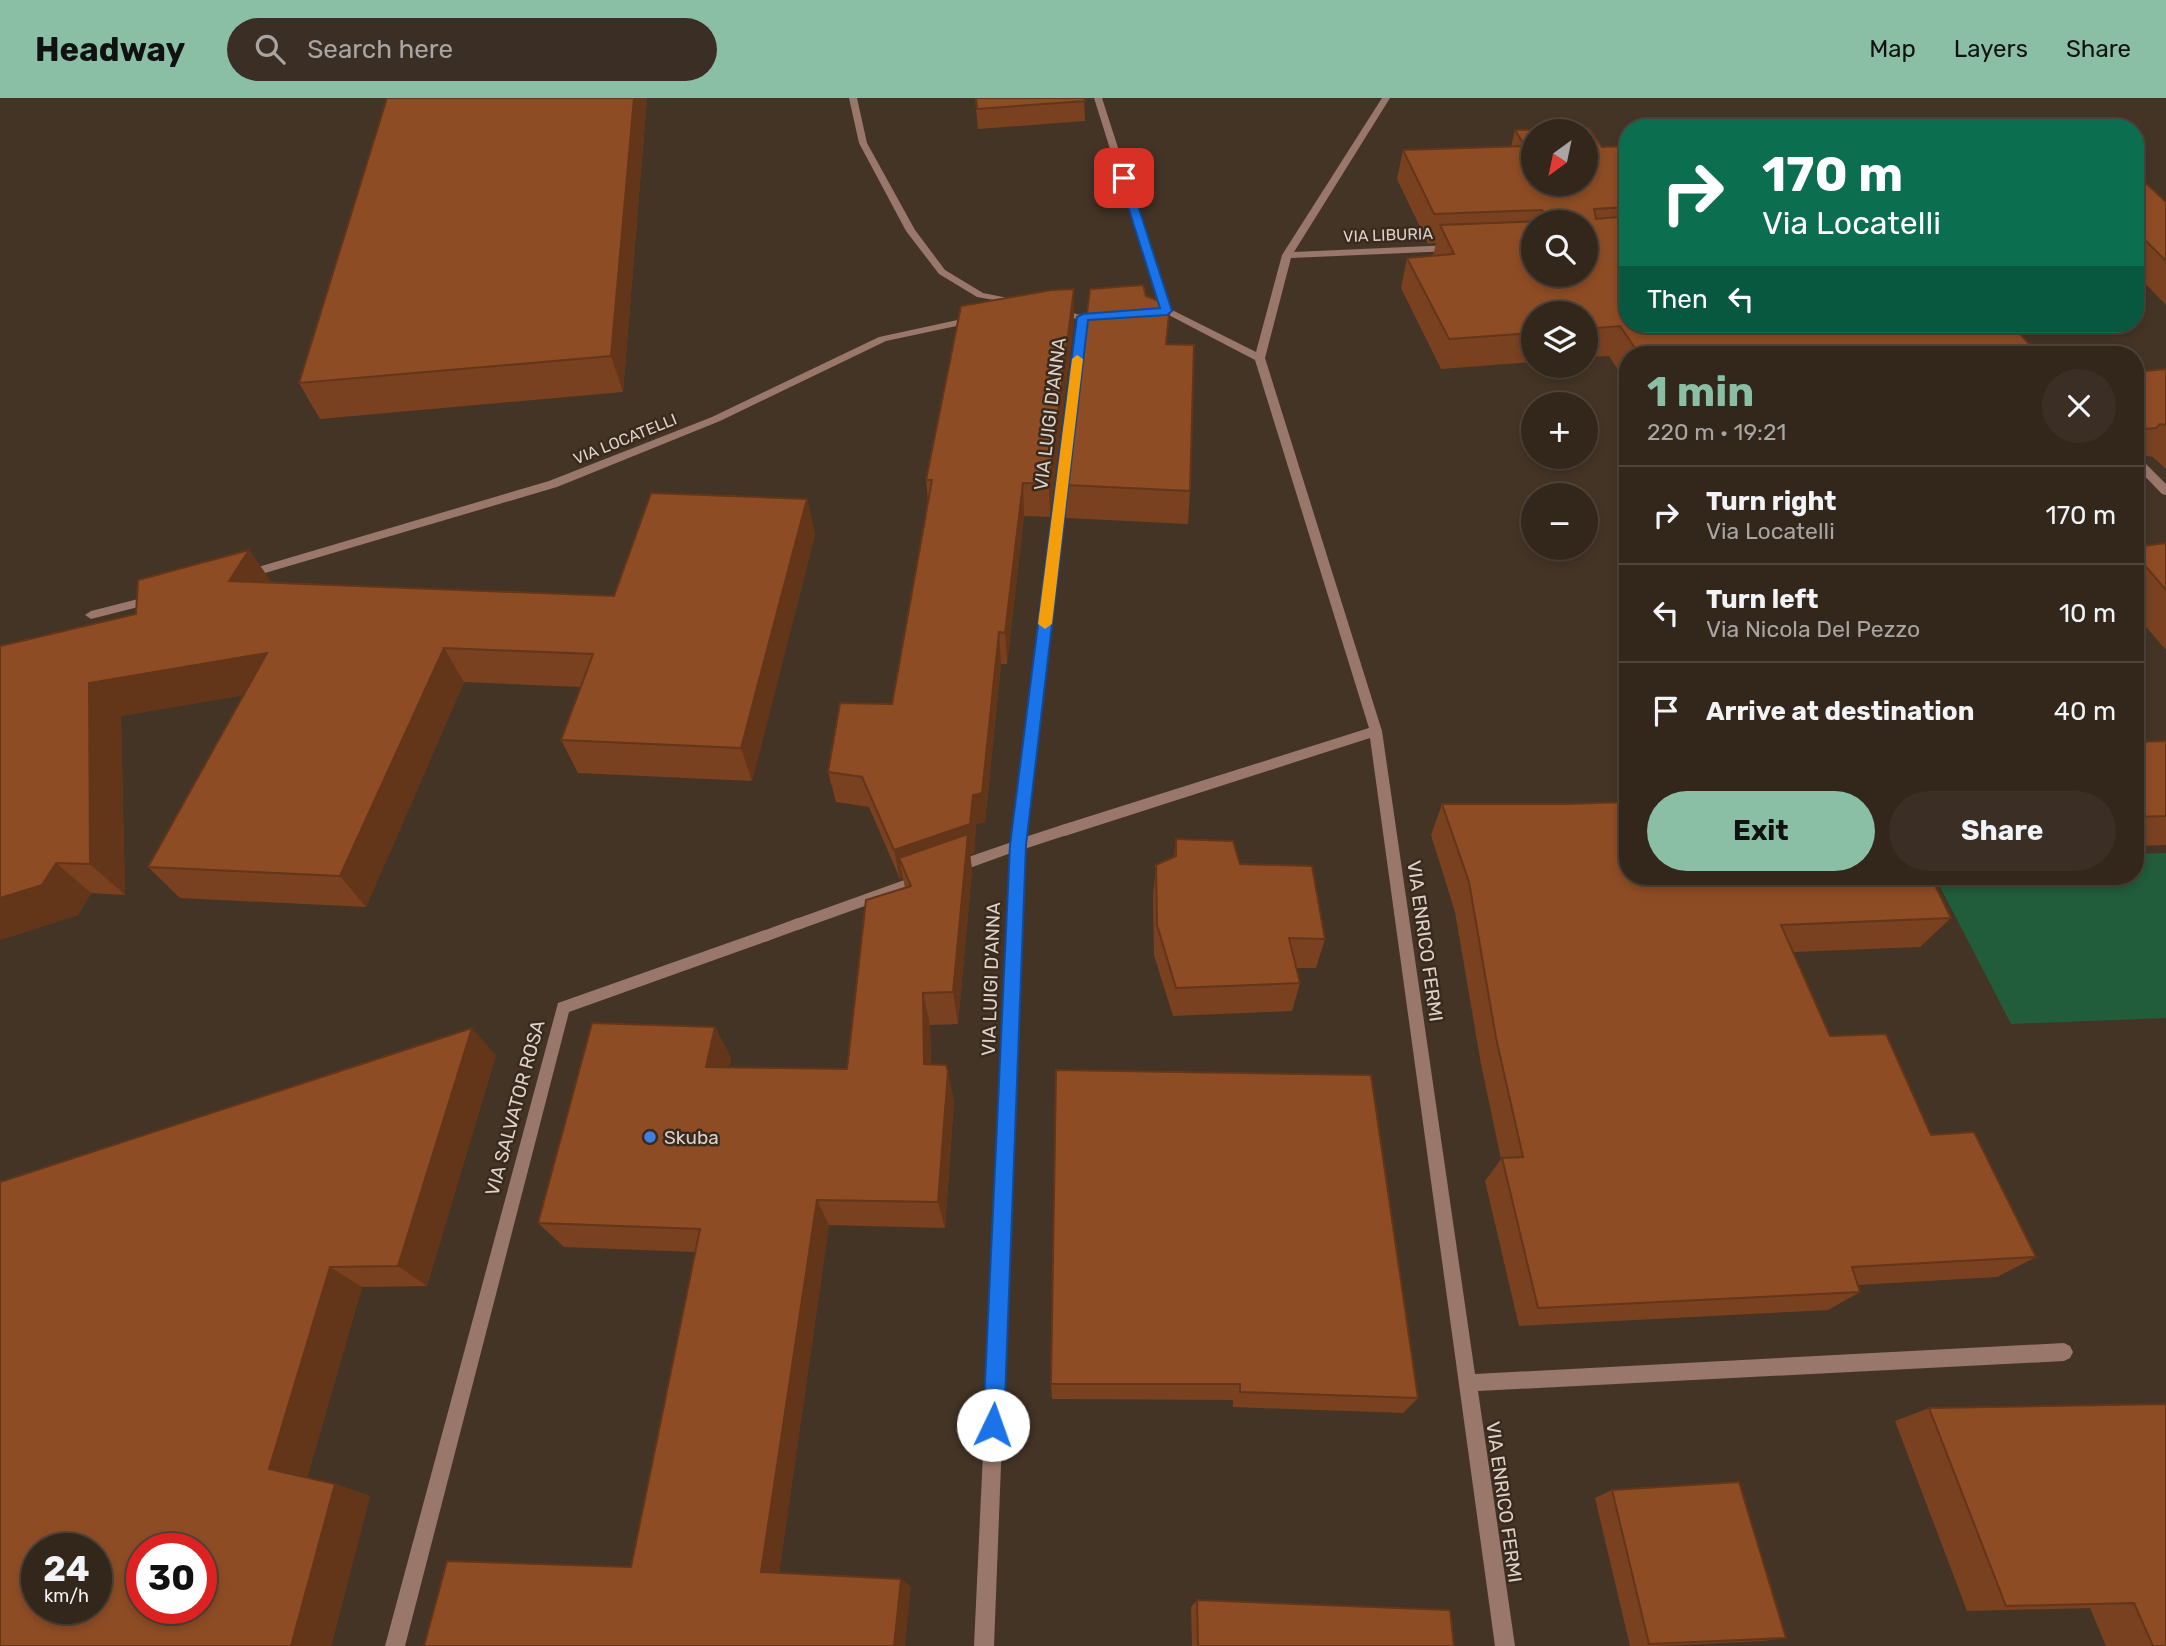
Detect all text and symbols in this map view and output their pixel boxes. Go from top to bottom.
search box [227,18,717,81]
text: Headway [35,30,185,69]
icon: search [251,30,289,68]
text: Search here [307,34,453,65]
text: Map [1869,35,1916,63]
text: Layers [1954,35,2028,63]
text: Share [2066,35,2131,63]
north arrow [1521,119,1598,196]
map controls [1521,119,1598,560]
text: 170 m [1762,145,1903,203]
icon: right [1647,147,1738,238]
pin [1094,148,1154,208]
icon: arrive [1105,159,1143,197]
text: Via Locatelli [1762,204,1941,242]
button: search [1521,210,1598,287]
street label: VIA LIBURIA [1343,224,1434,246]
icon: left [1722,280,1760,318]
text: Then [1647,284,1708,315]
button: layers [1521,301,1598,378]
street label: VIA LUIGI D'ANNA [1029,336,1071,492]
text: 1 min [1647,367,1754,417]
button: close [2042,369,2116,443]
button: + [1521,392,1598,469]
street label: VIA LOCATELLI [570,410,680,468]
text: 220 m · 19:21 [1647,418,1786,446]
button: − [1521,483,1598,560]
text: Turn right [1706,486,1836,517]
icon: right [1647,496,1685,534]
text: 170 m [2046,500,2116,531]
text: Via Locatelli [1706,517,1835,545]
text: Turn left [1706,584,1818,615]
icon: left [1647,594,1685,632]
text: 10 m [2059,598,2116,629]
text: Via Nicola Del Pezzo [1706,615,1920,643]
icon: arrive [1647,692,1685,730]
text: Arrive at destination [1706,696,1974,727]
text: 40 m [2054,696,2116,727]
button: Exit [1647,791,1875,871]
button: Share [1889,791,2116,871]
street label: VIA ENRICO FERMI [1402,859,1448,1023]
street label: VIA LUIGI D'ANNA [977,901,1005,1056]
street label: VIA SALVATOR ROSA [480,1017,550,1198]
place label: Skuba [664,1126,719,1149]
marker: Skuba [642,1129,658,1145]
position arrow [956,1388,1030,1462]
street label: VIA ENRICO FERMI [1481,1420,1527,1584]
speed limit sign: 30 [126,1533,217,1624]
text: 24 [43,1548,90,1590]
text: km/h [44,1585,89,1607]

